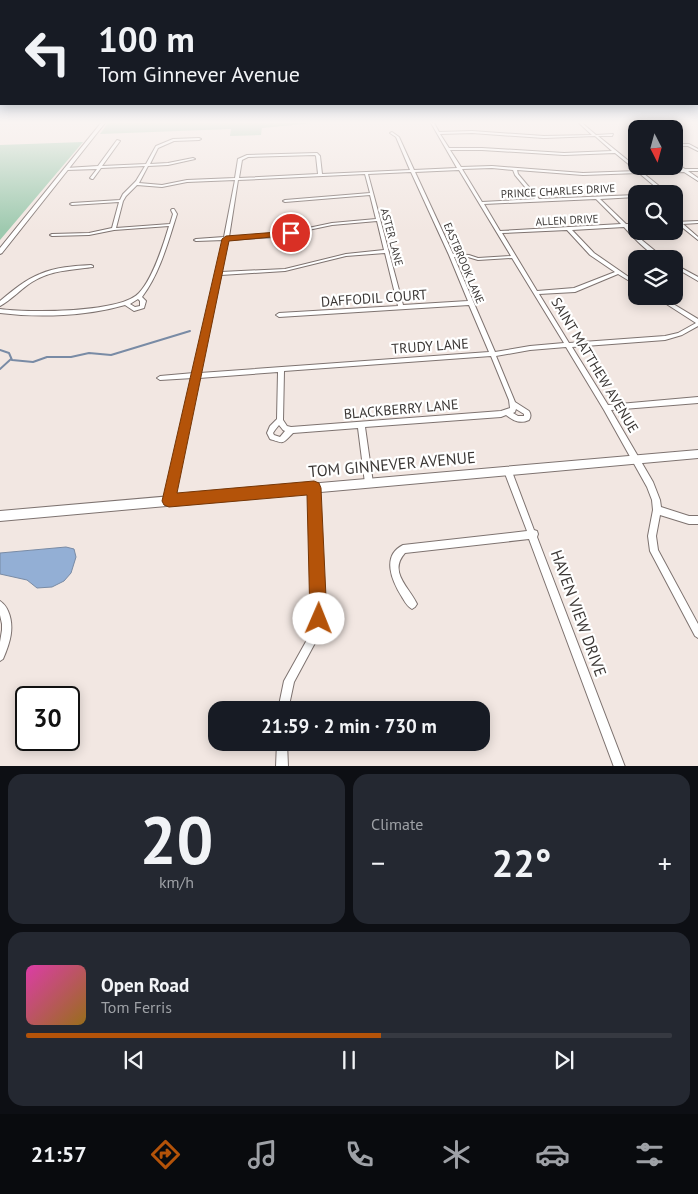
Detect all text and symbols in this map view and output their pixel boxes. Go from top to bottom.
text: 100 m [98,16,195,62]
icon: left [15,20,80,85]
text: Tom Ginnever Avenue [98,60,300,88]
north arrow [628,120,682,175]
map controls [628,120,683,305]
street label: PRINCE CHARLES DRIVE [500,181,616,201]
button: search [628,185,683,240]
street label: ASTER LANE [378,207,406,268]
street label: ALLEN DRIVE [535,211,599,229]
pin [270,212,312,254]
icon: arrive [277,219,305,247]
street label: EASTBROOK LANE [441,220,487,306]
button: layers [628,250,683,305]
street label: DAFFODIL COURT [320,285,428,311]
street label: SAINT MATTHEW AVENUE [547,294,643,436]
street label: TRUDY LANE [391,334,469,358]
street label: BLACKBERRY LANE [343,395,459,423]
street label: TOM GINNEVER AVENUE [308,447,476,481]
street label: HAVEN VIEW DRIVE [547,547,611,679]
position arrow [292,592,344,644]
speed limit sign: 30 [15,686,80,751]
text: 21:59 · 2 min · 730 m [261,714,437,738]
text: 20 [140,797,213,881]
text: Climate [371,814,423,834]
text: 22° [492,838,551,887]
text: − [371,844,385,881]
text: + [658,844,672,881]
text: km/h [159,872,194,892]
text: Open Road [101,973,189,997]
text: Tom Ferris [101,997,172,1017]
icon: previous [120,1046,148,1074]
icon: pause [335,1046,363,1074]
icon: next [550,1046,578,1074]
icon: directions [148,1137,183,1172]
icon: music [245,1137,280,1172]
icon: phone [342,1137,377,1172]
icon: climate [439,1137,474,1172]
icon: car [535,1137,570,1172]
icon: filters [632,1137,667,1172]
text: 21:57 [31,1140,87,1168]

